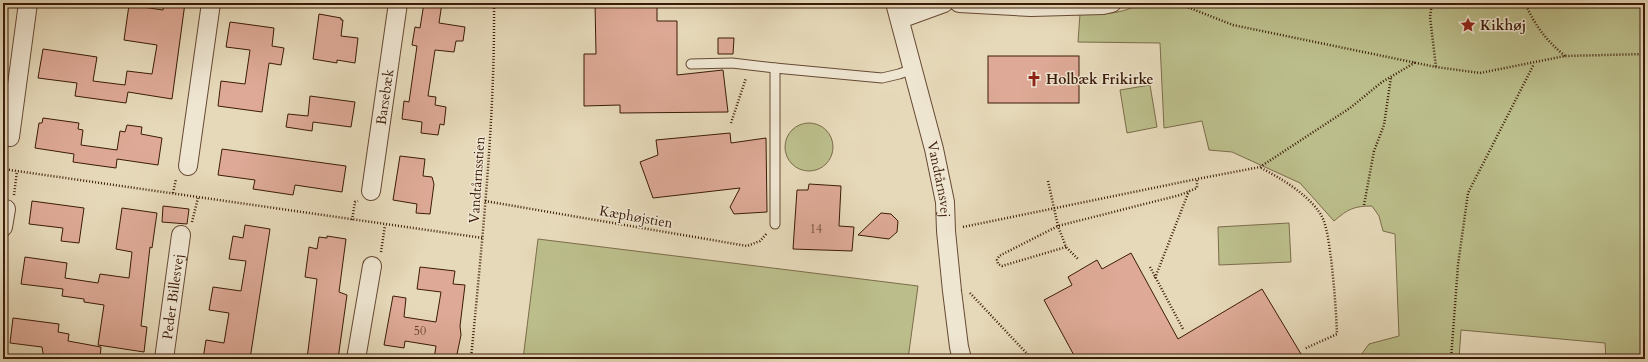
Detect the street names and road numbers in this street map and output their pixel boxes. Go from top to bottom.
street label: Barsebæk [371,67,398,126]
street label: Vandtårnsstien [464,136,490,224]
street label: Vandtårnsvej [923,139,955,218]
street label: Kæphøjstien [598,201,674,233]
street label: Peder Billesvej [157,253,188,341]

